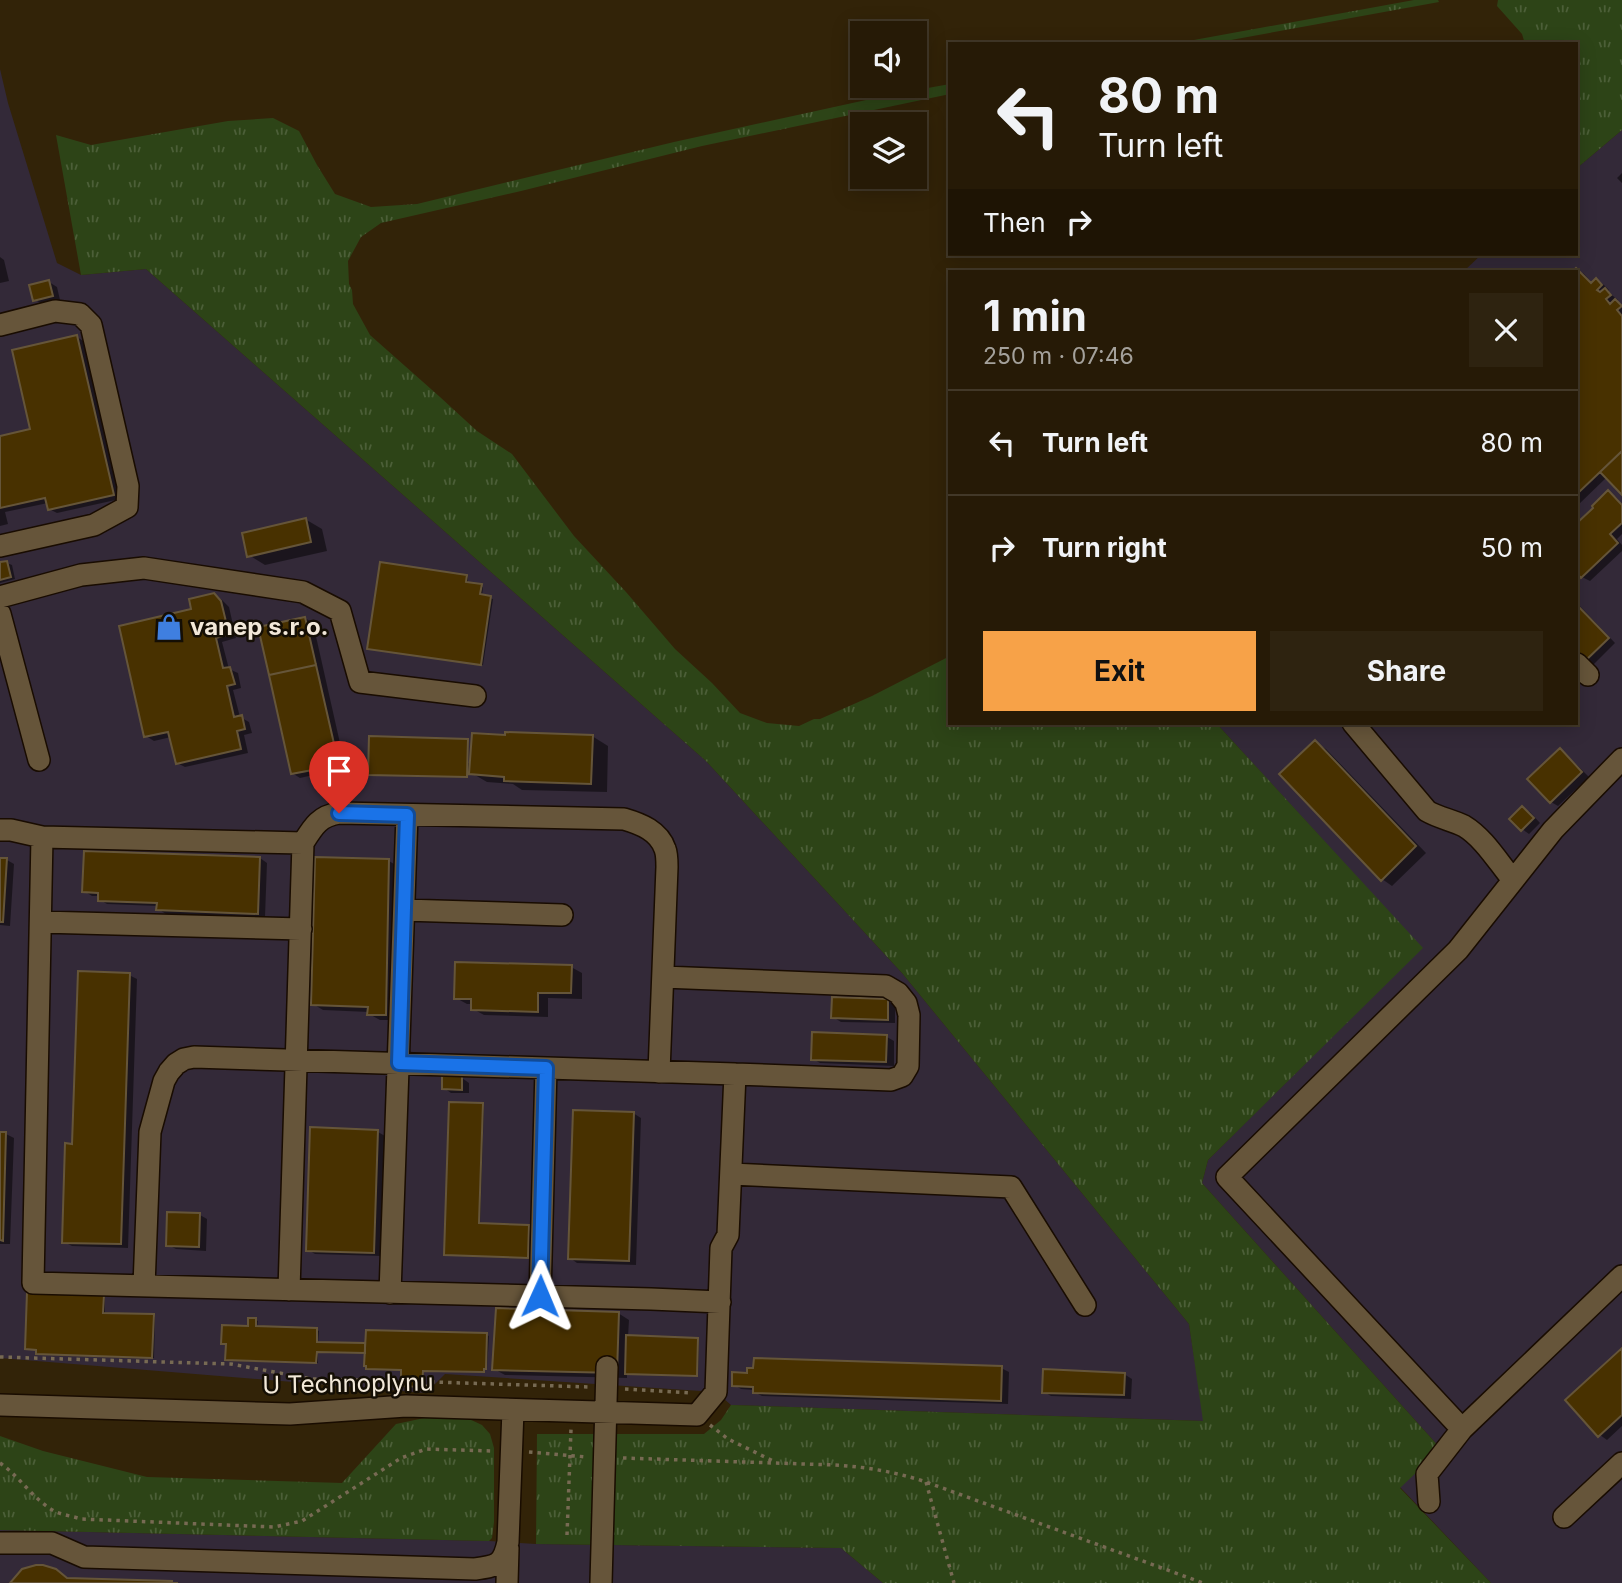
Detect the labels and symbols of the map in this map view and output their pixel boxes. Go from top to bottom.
shop icon: vanep s.r.o. [154,612,184,642]
place label: vanep s.r.o. [190,612,329,641]
pin [309,741,369,813]
position arrow [503,1259,577,1333]
street label: U Technoplynu [262,1368,434,1399]

